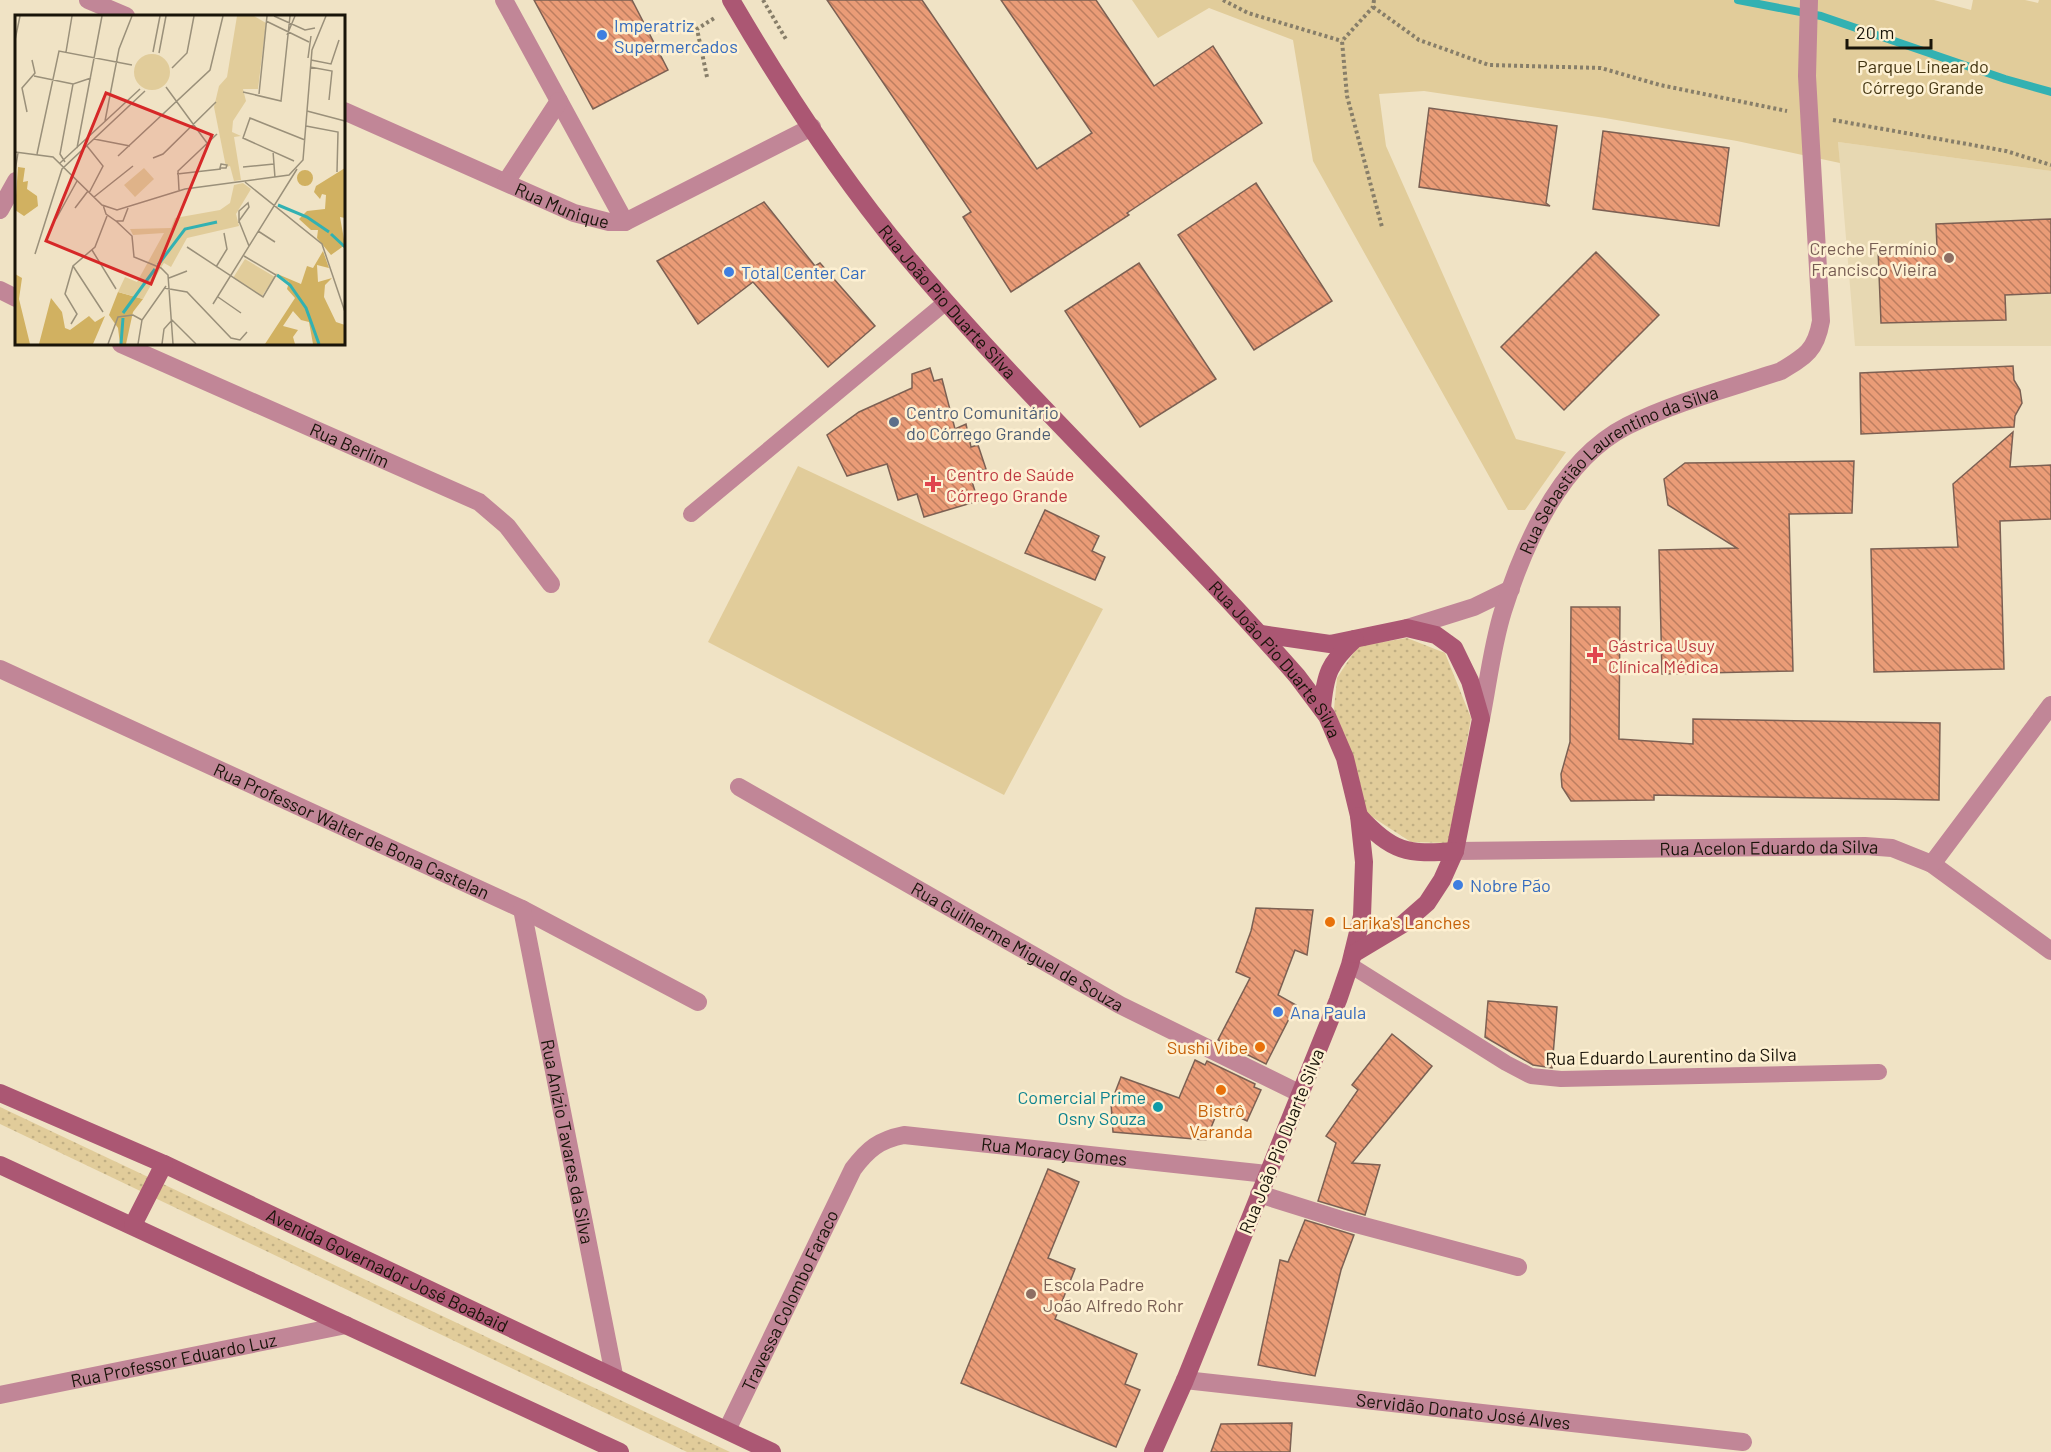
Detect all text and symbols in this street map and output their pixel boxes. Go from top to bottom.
scale bar [1847,12,1931,50]
place label: Imperatriz Supermercados [614,14,738,57]
inset map [15,15,345,345]
text: 20 m [1856,21,1894,43]
marker: Imperatriz Supermercados [595,28,609,42]
park label: Parque Linear do Córrego Grande [1857,55,1989,98]
street label: Rua Munique [512,177,612,233]
street label: Rua João Pio Duarte Silva [874,220,1021,383]
place label: Creche Fermínio Francisco Vieira [1809,237,1937,280]
marker: Creche Fermínio Francisco Vieira [1942,251,1956,265]
place label: Total Center Car [741,261,866,283]
marker: Total Center Car [722,265,736,279]
street label: Rua Sebastião Laurentino da Silva [1514,381,1721,557]
place label: Centro Comunitário do Córrego Grande [906,401,1059,444]
marker: Centro Comunitário do Córrego Grande [887,415,901,429]
street label: Rua Berlim [307,418,393,472]
place label: Centro de Saúde Córrego Grande [946,463,1074,506]
marker: Centro de Saúde Córrego Grande [924,475,942,493]
street label: Rua João Pio Duarte Silva [1205,576,1346,741]
place label: Gástrica Usuy Clínica Médica [1608,634,1719,677]
marker: Gástrica Usuy Clínica Médica [1586,646,1604,664]
street label: Rua Professor Walter de Bona Castelan [210,758,493,904]
street label: Rua Acelon Eduardo da Silva [1659,835,1879,860]
place label: Nobre Pão [1470,874,1551,896]
street label: Rua Guilherme Miguel de Souza [908,877,1128,1016]
marker: Nobre Pão [1451,878,1465,892]
place label: Larika's Lanches [1342,911,1470,933]
marker: Larika's Lanches [1323,915,1337,929]
place label: Ana Paula [1290,1001,1366,1023]
marker: Ana Paula [1271,1005,1285,1019]
place label: Sushi Vibe [1167,1036,1248,1058]
street label: Rua Anízio Tavares da Silva [537,1037,599,1246]
marker: Sushi Vibe [1253,1040,1267,1054]
street label: Rua Eduardo Laurentino da Silva [1545,1043,1797,1069]
street label: Rua João Pio Duarte Silva [1234,1045,1328,1237]
marker: Bistrô Varanda [1214,1083,1228,1097]
place label: Comercial Prime Osny Souza [1017,1086,1146,1129]
place label: Bistrô Varanda [1189,1099,1253,1142]
marker: Comercial Prime Osny Souza [1151,1100,1165,1114]
street label: Rua Moracy Gomes [980,1132,1128,1170]
street label: Avenida Governador José Boabaid [263,1203,512,1336]
street label: Travessa Colombo Faraco [736,1206,843,1395]
place label: Escola Padre João Alfredo Rohr [1043,1273,1184,1316]
marker: Escola Padre João Alfredo Rohr [1024,1287,1038,1301]
street label: Rua Professor Eduardo Luz [69,1328,278,1391]
street label: Servidão Donato José Alves [1355,1388,1572,1434]

